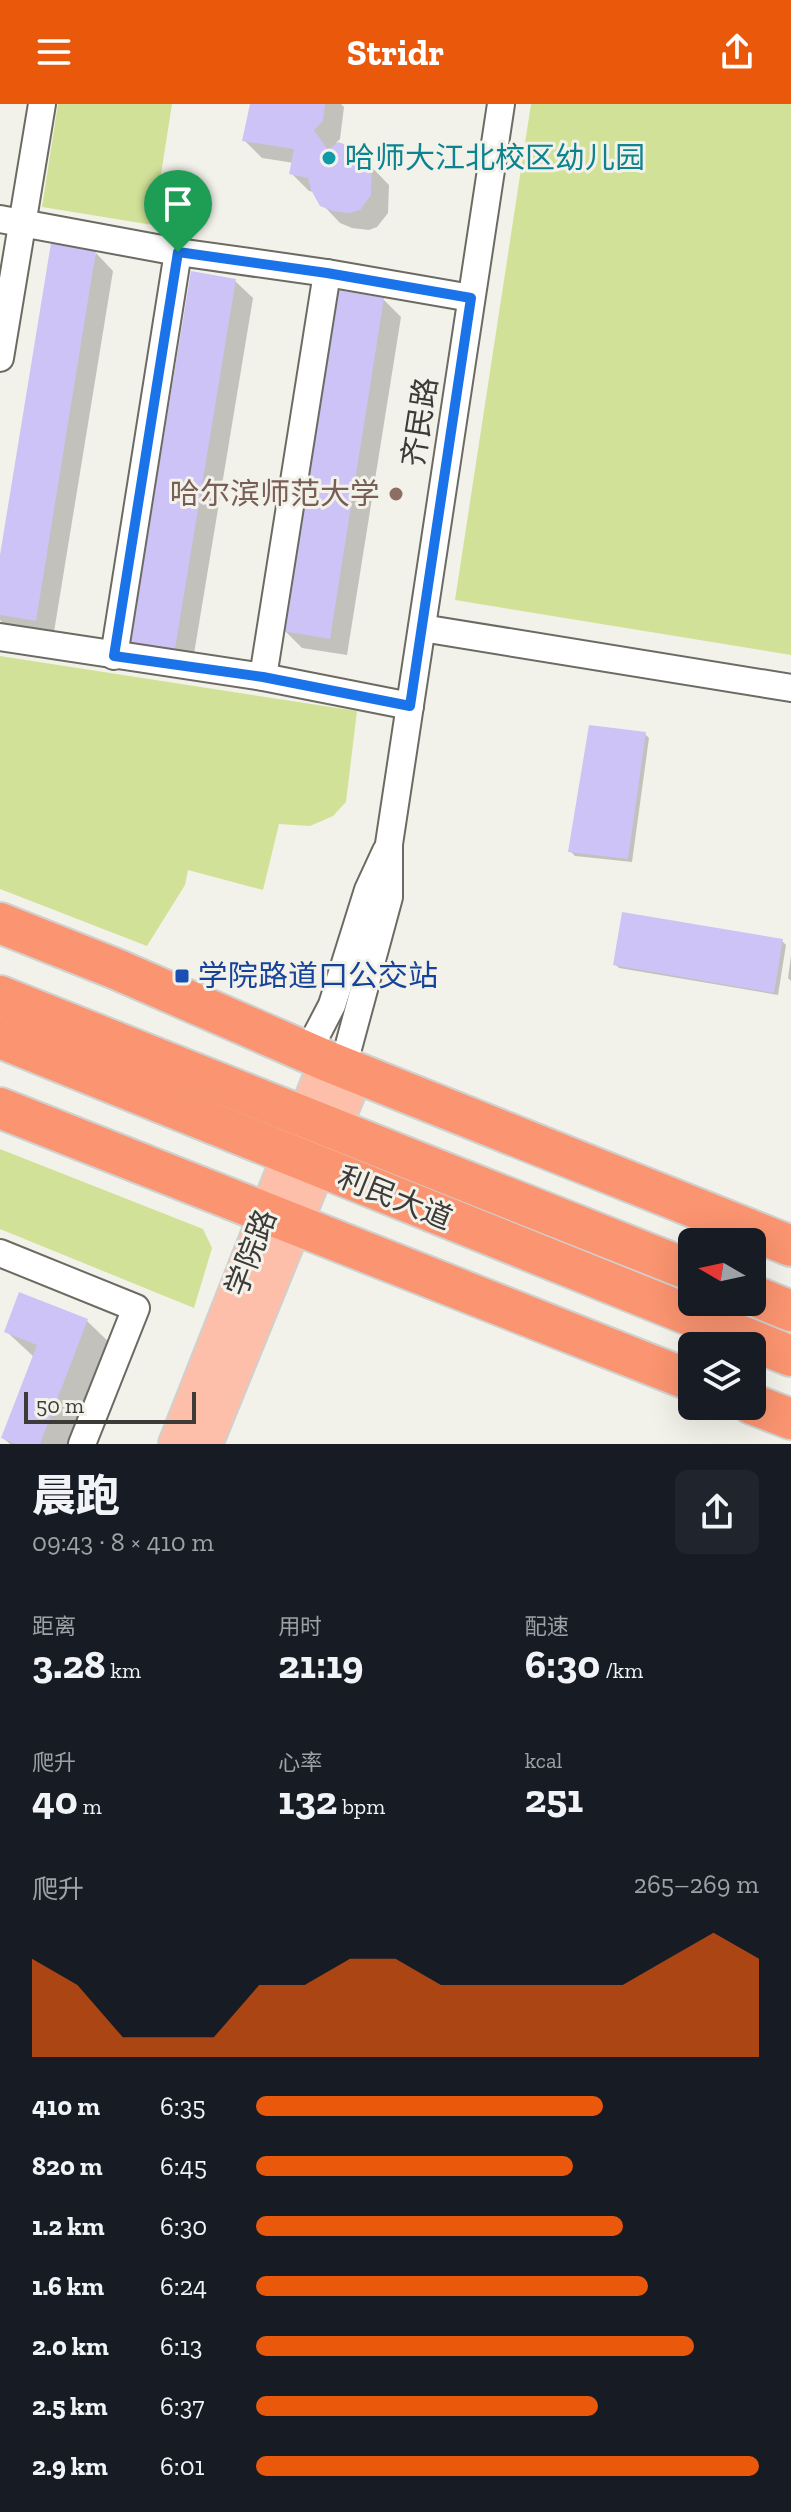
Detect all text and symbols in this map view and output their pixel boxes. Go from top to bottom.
icon: menu [32,30,76,74]
icon: share [715,30,759,74]
text: Stridr [347,31,444,74]
place label: 哈师大江北校区幼儿园 [345,140,645,176]
marker: 哈师大江北校区幼儿园 [320,149,338,167]
pin [144,170,212,252]
icon: arrive [156,182,200,226]
street label: 齐民路 [395,375,445,469]
place label: 哈尔滨师范大学 [170,476,380,512]
marker: 哈尔滨师范大学 [387,485,405,503]
place label: 学院路道口公交站 [198,958,438,994]
marker: 学院路道口公交站 [173,967,191,985]
street label: 利民大道 [333,1159,457,1237]
street label: 学院路 [218,1205,284,1301]
north arrow [678,1228,766,1316]
map controls [678,1228,766,1420]
button: layers [678,1332,766,1420]
scale bar [24,1388,196,1424]
text: 50 m [36,1392,84,1419]
text: 晨跑 [32,1469,120,1522]
button: share [675,1470,759,1554]
text: 09:43 · 8 × 410 m [32,1526,214,1558]
text: 距离 [32,1613,76,1640]
text: 用时 [278,1613,322,1640]
text: 配速 [525,1613,569,1640]
text: 3.28 [32,1640,105,1688]
text: 21:19 [278,1640,363,1688]
text: 6:30 [525,1640,600,1688]
text: km [105,1657,141,1684]
text: /km [600,1657,643,1684]
text: kcal [525,1747,562,1774]
text: 爬升 [32,1749,76,1776]
text: 心率 [278,1749,322,1776]
text: 251 [525,1774,583,1822]
text: 40 [32,1776,78,1824]
text: 132 [278,1776,337,1824]
text: m [78,1793,102,1820]
text: bpm [337,1793,385,1820]
text: 265–269 m [634,1868,759,1900]
text: 爬升 [32,1873,84,1905]
text: 410 m [32,2090,100,2122]
text: 6:35 [160,2090,206,2122]
text: 820 m [32,2150,103,2182]
text: 6:45 [160,2150,207,2182]
text: 1.2 km [32,2210,104,2242]
text: 6:30 [160,2210,207,2242]
text: 1.6 km [32,2270,104,2302]
text: 6:24 [160,2270,207,2302]
text: 2.0 km [32,2330,109,2362]
text: 6:13 [160,2330,202,2362]
text: 2.5 km [32,2390,107,2422]
text: 6:37 [160,2390,205,2422]
text: 2.9 km [32,2450,108,2482]
text: 6:01 [160,2450,205,2482]

